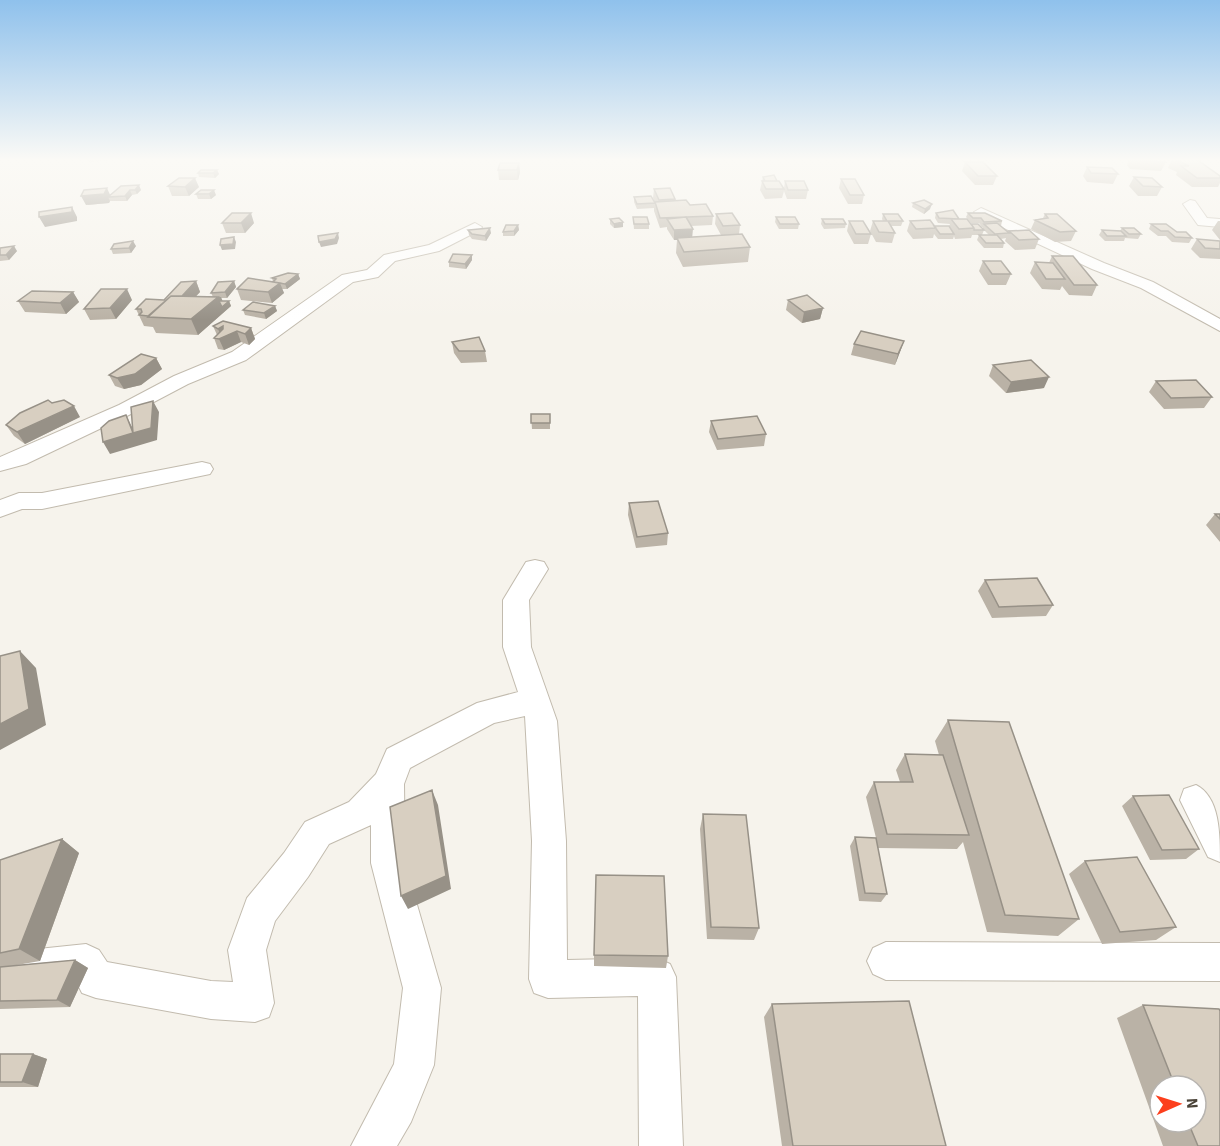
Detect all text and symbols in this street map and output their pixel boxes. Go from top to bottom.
north arrow [1148,1074,1208,1134]
text: N [1181,1097,1203,1109]

